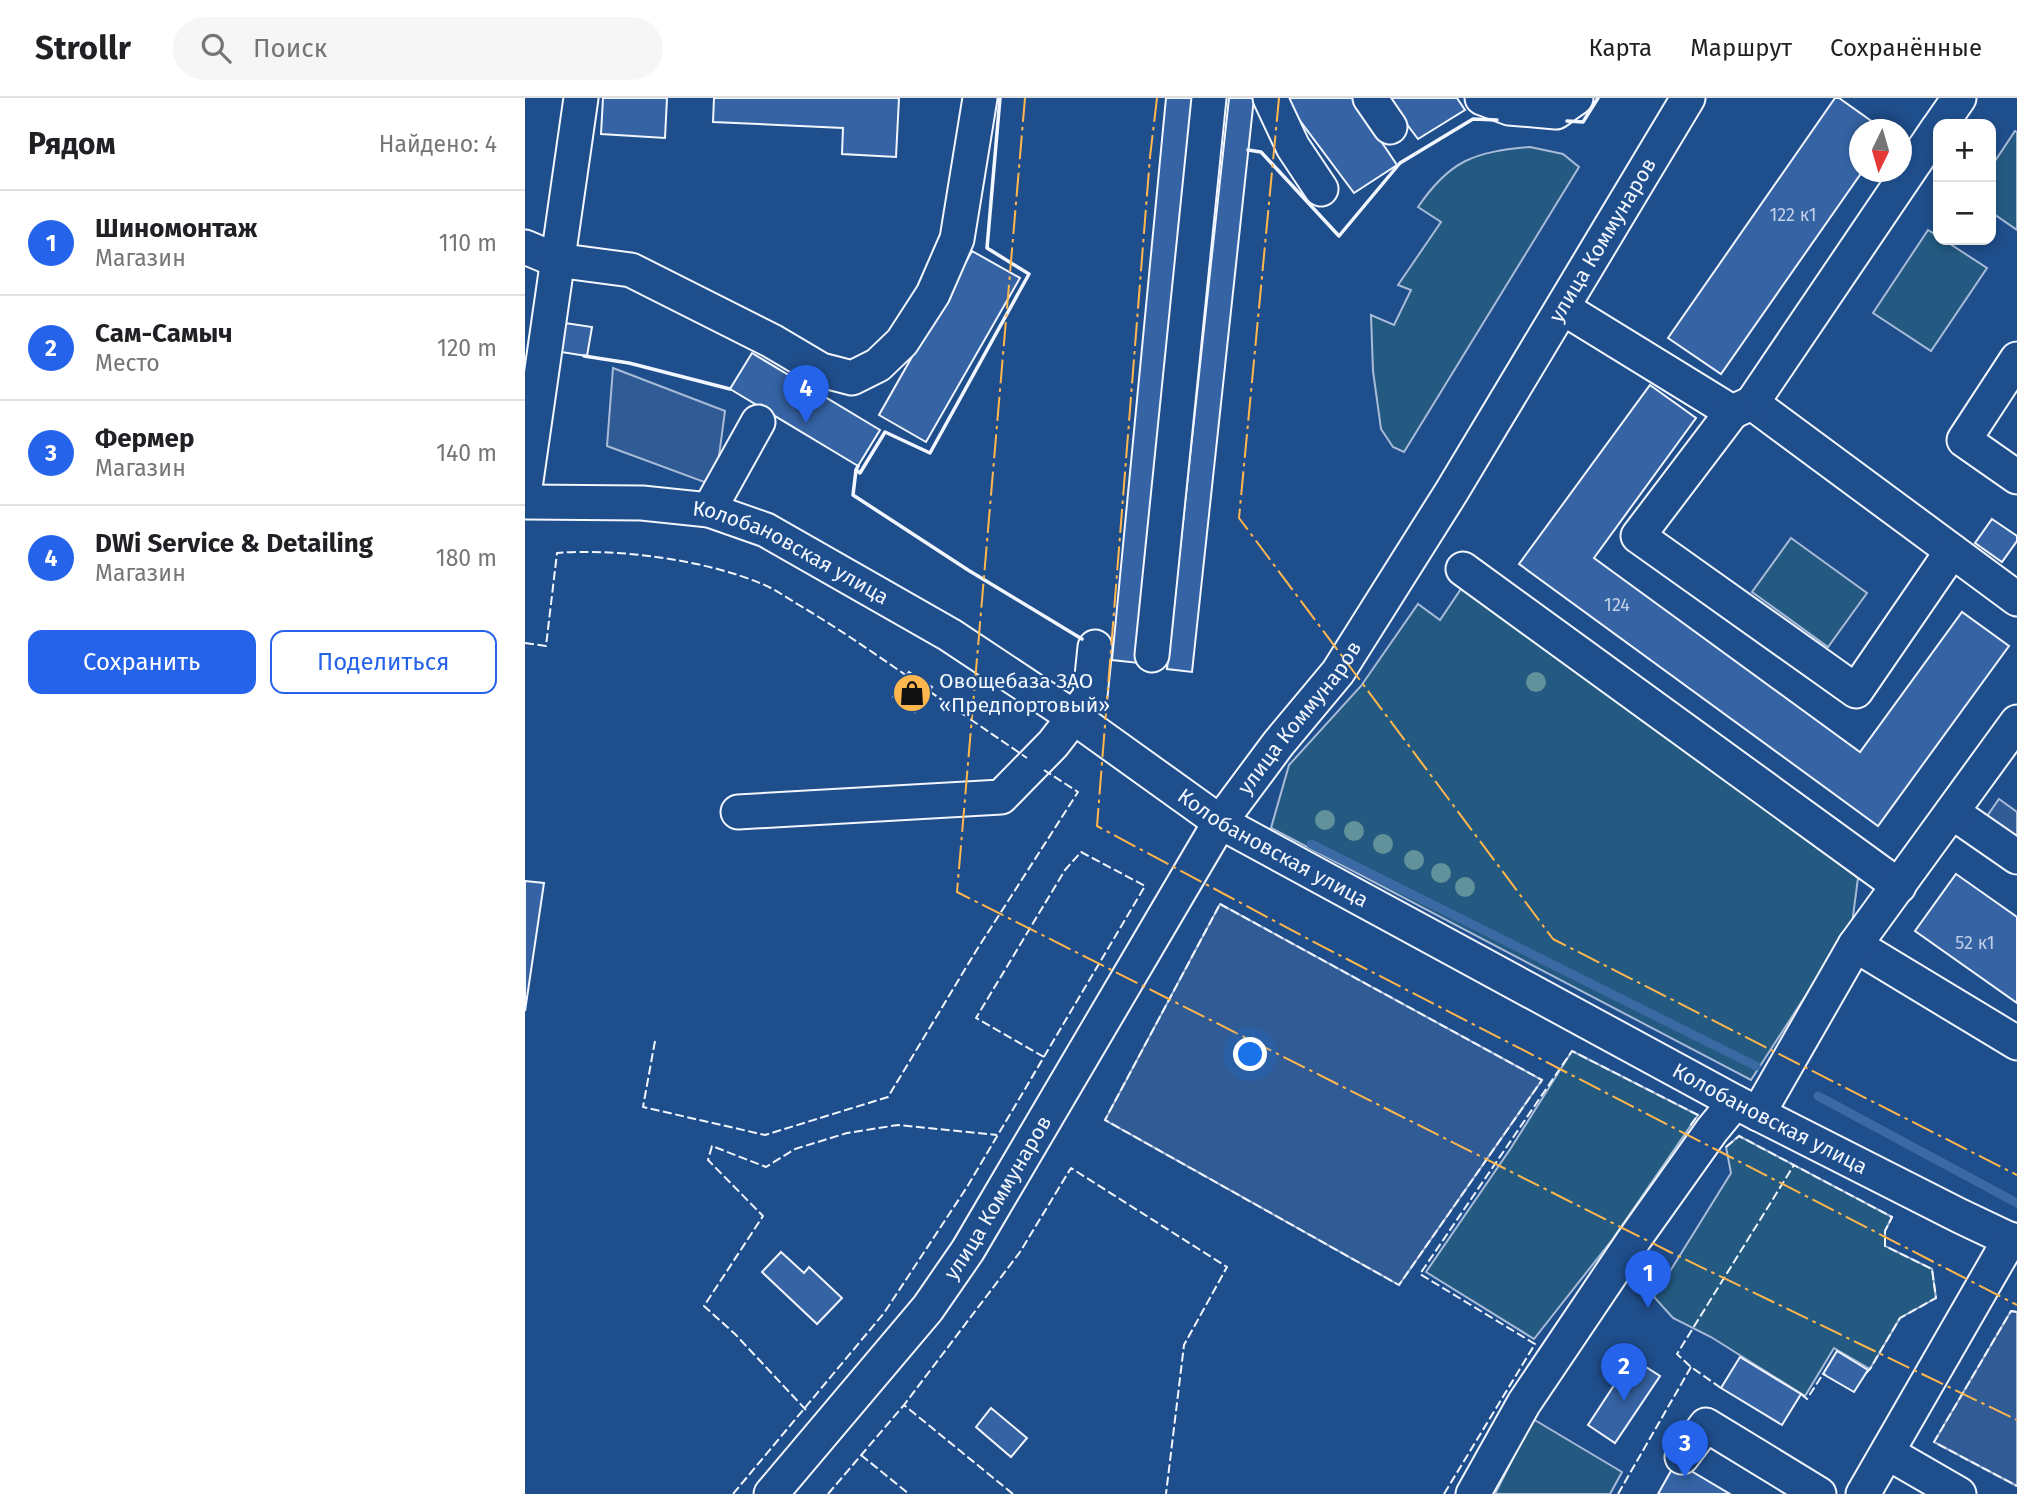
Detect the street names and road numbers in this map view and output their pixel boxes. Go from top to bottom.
street label: улица Коммунаров [1543,153,1662,327]
street label: Колобановская улица [691,495,893,610]
street label: улица Коммунаров [1232,636,1367,799]
street label: Колобановская улица [1172,783,1373,913]
street label: Колобановская улица [1668,1057,1872,1180]
street label: улица Коммунаров [938,1111,1057,1285]

